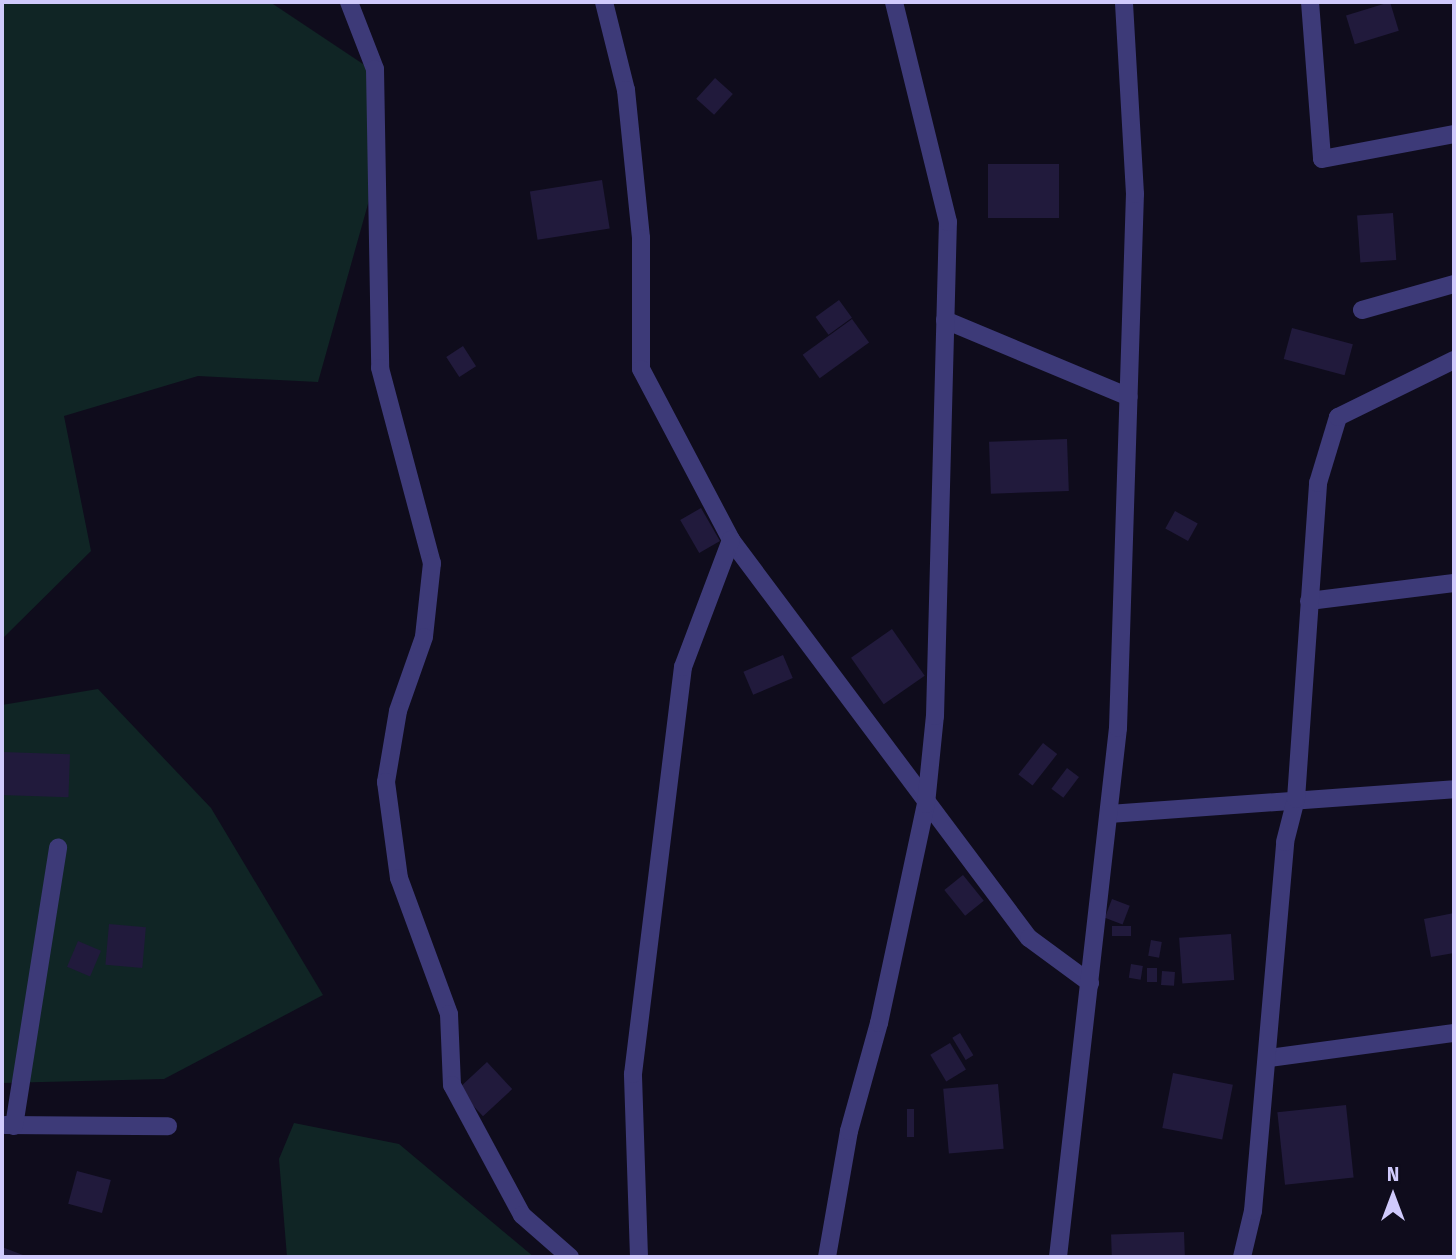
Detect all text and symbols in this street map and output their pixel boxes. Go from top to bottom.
north arrow [1358,1161,1428,1231]
text: N [1387,1163,1399,1186]

